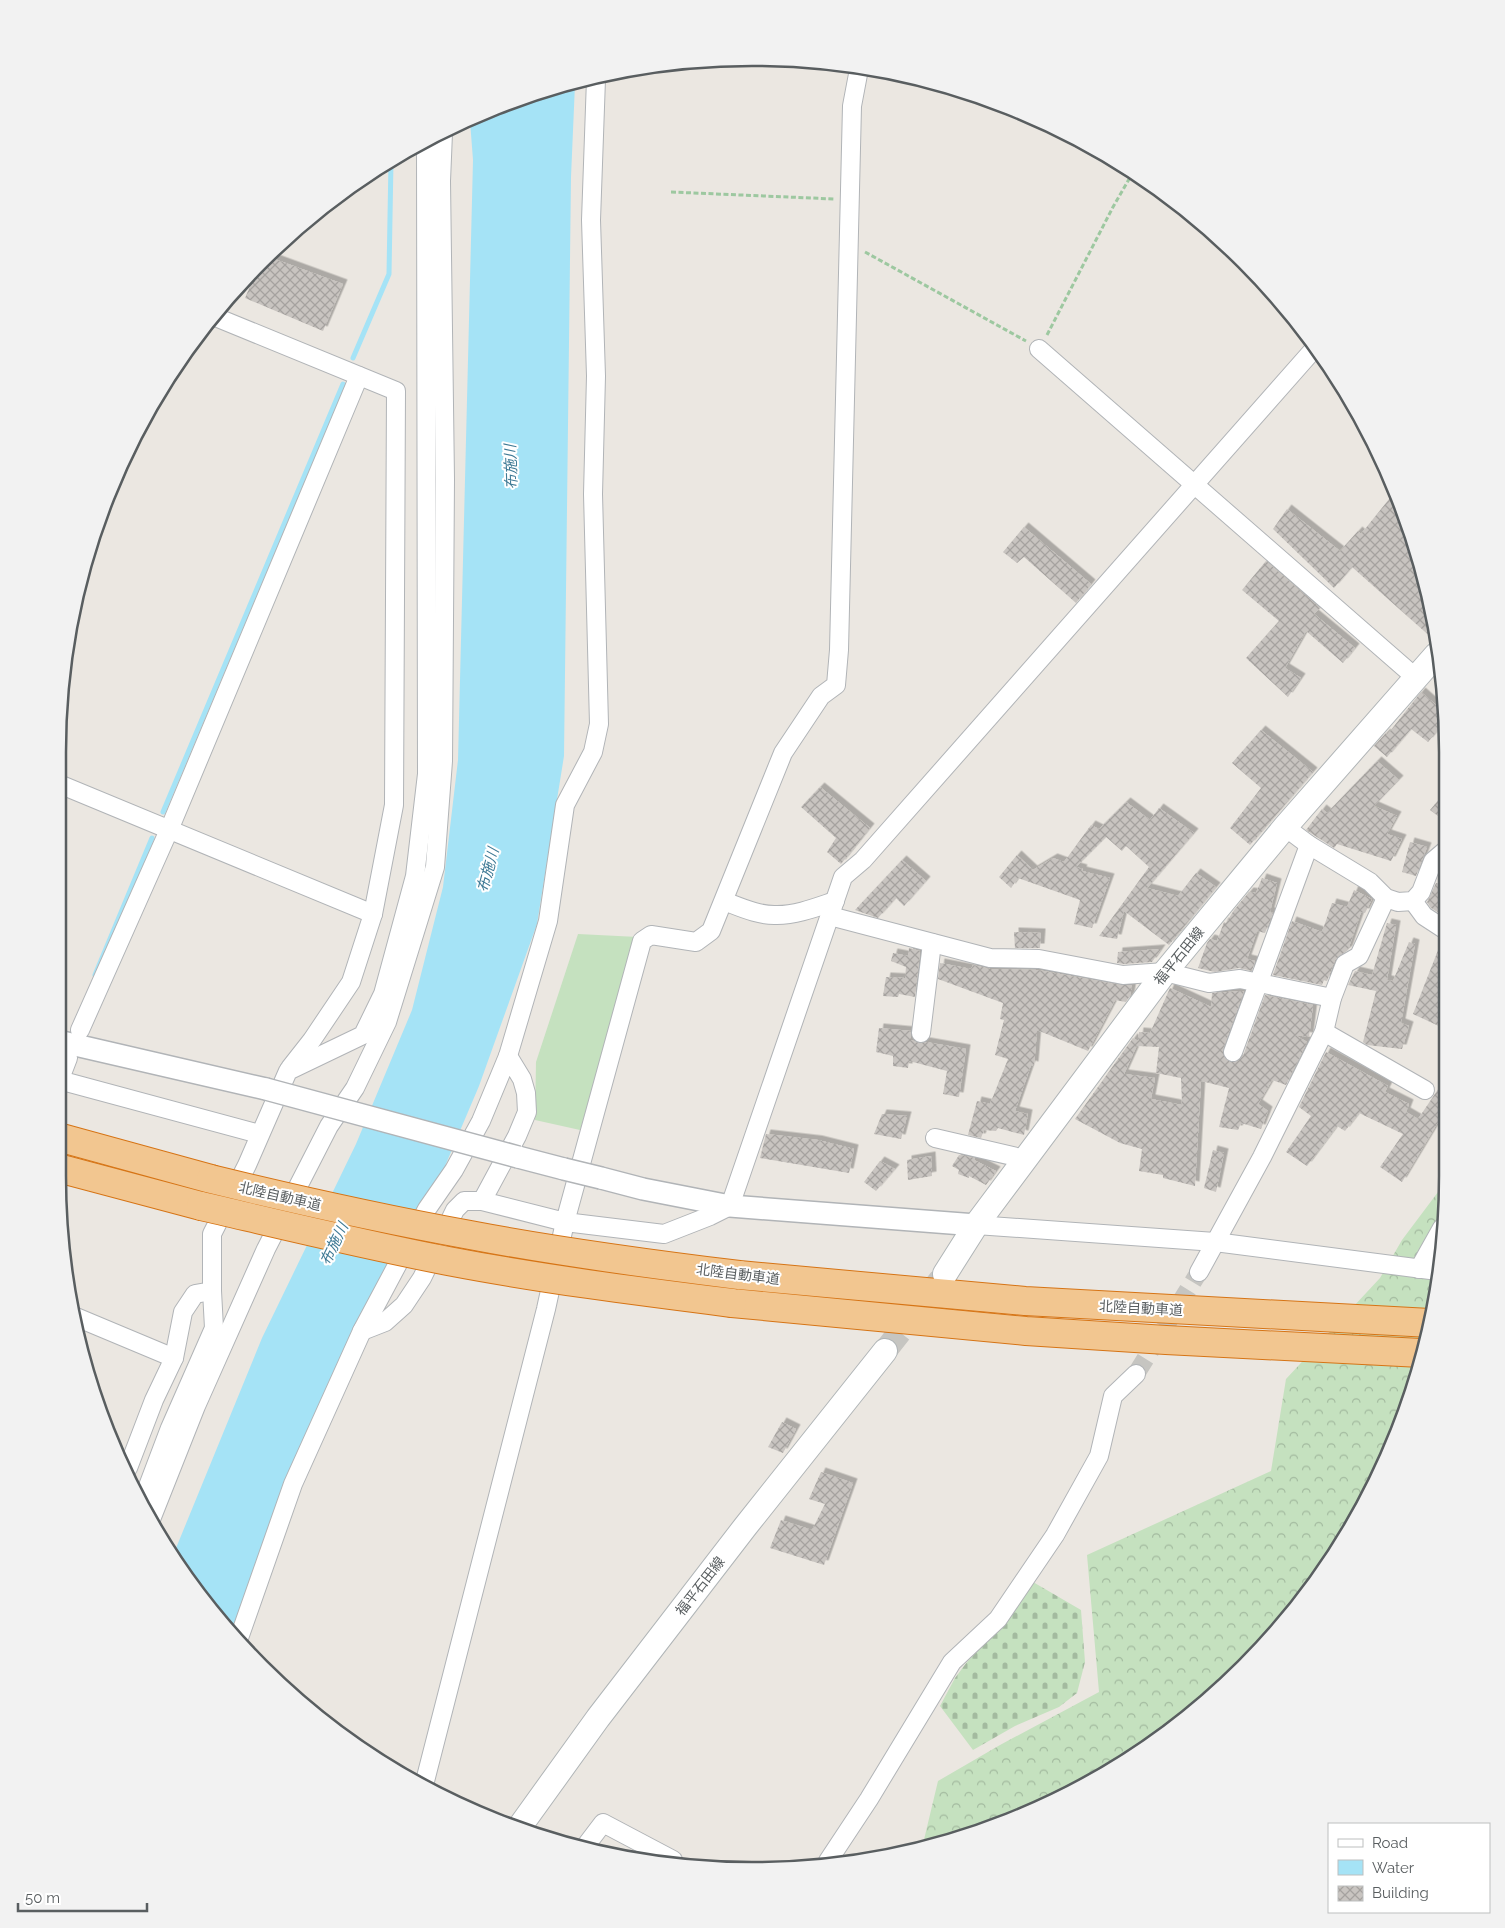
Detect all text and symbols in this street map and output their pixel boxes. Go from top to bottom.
water label: 布施川 [501,442,521,490]
water label: 布施川 [473,844,503,894]
street label: 福平石田線 [1151,924,1207,988]
street label: 北陸自動車道 [237,1179,323,1213]
water label: 布施川 [316,1218,353,1268]
street label: 北陸自動車道 [695,1261,781,1287]
street label: 北陸自動車道 [1099,1298,1183,1318]
street label: 福平石田線 [672,1553,728,1619]
legend [1328,1823,1490,1913]
text: Road [1372,1834,1408,1852]
text: Water [1372,1859,1415,1877]
scale bar [18,1880,146,1912]
text: Building [1372,1884,1429,1902]
text: 50 m [25,1889,60,1907]

